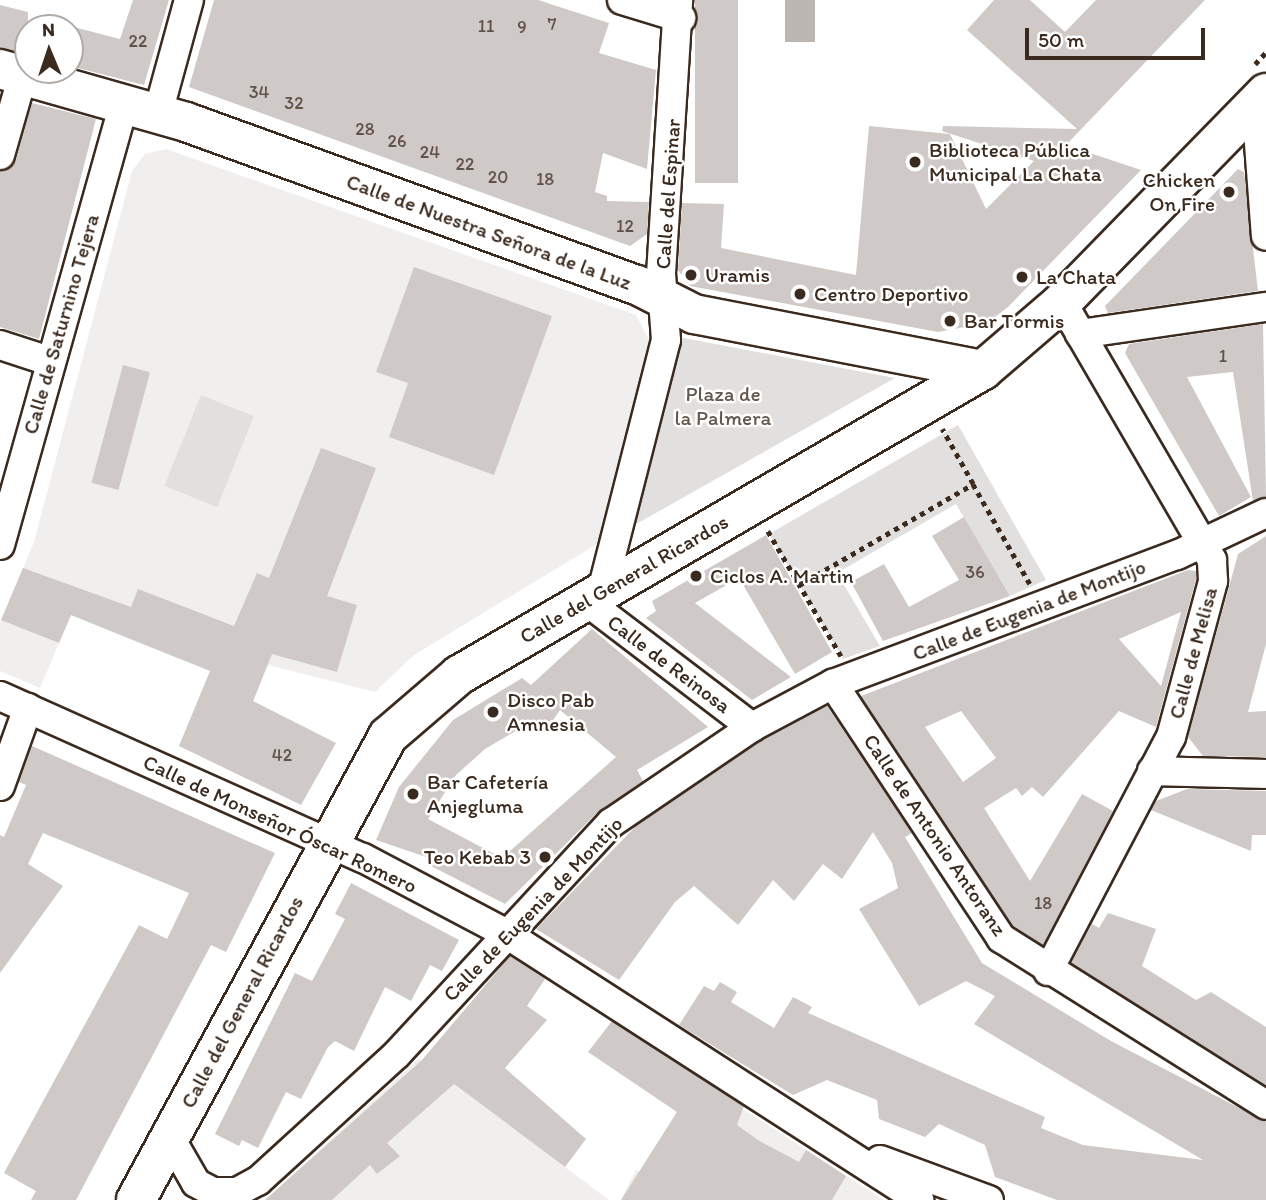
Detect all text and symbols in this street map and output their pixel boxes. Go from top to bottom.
house number: 7 [548,13,556,35]
north arrow [14,14,84,84]
scale bar [1028,14,1208,58]
house number: 11 [478,15,494,37]
house number: 9 [517,16,527,38]
text: N [42,18,55,41]
text: 50 m [1038,27,1084,52]
house number: 22 [129,30,147,52]
house number: 34 [249,81,269,103]
house number: 32 [284,92,304,114]
house number: 28 [355,118,375,140]
street label: Calle del Espinar [650,118,686,270]
house number: 26 [388,130,406,152]
place label: Biblioteca Pública Municipal La Chata [929,137,1102,187]
house number: 24 [420,141,440,163]
house number: 22 [456,153,474,175]
marker: Biblioteca Pública Municipal La Chata [907,154,923,170]
house number: 20 [488,166,508,188]
place label: Chicken On Fire [1143,167,1215,217]
street label: Calle de Nuestra Señora de la Luz [343,168,635,296]
house number: 18 [536,168,554,190]
marker: Chicken On Fire [1221,184,1237,200]
street label: Calle de Saturnino Tejera [18,212,104,436]
house number: 12 [616,215,634,237]
place label: Uramis [705,262,770,288]
place label: La Chata [1036,264,1116,290]
marker: Uramis [683,267,699,283]
marker: La Chata [1014,269,1030,285]
place label: Centro Deportivo [814,281,968,307]
marker: Centro Deportivo [792,286,808,302]
place label: Bar Tormis [964,308,1062,334]
marker: Bar Tormis [942,313,958,329]
house number: 1 [1219,345,1227,367]
park label: Plaza de la Palmera [675,381,771,431]
street label: Calle del General Ricardos [515,509,733,649]
street label: Calle de Eugenia de Montijo [909,554,1149,666]
house number: 36 [965,561,985,583]
place label: Ciclos A. Martin [710,563,854,589]
marker: Ciclos A. Martin [688,568,704,584]
street label: Calle de Melisa [1163,584,1223,722]
street label: Calle de Reinosa [602,609,736,719]
place label: Disco Pab Amnesia [507,687,594,737]
marker: Disco Pab Amnesia [485,704,501,720]
street label: Calle de Antonio Antoranz [858,729,1012,941]
house number: 42 [272,744,292,766]
street label: Calle de Monseñor Óscar Romero [139,749,421,899]
place label: Bar Cafetería Anjegluma [427,769,549,819]
marker: Bar Cafetería Anjegluma [405,786,421,802]
street label: Calle de Eugenia de Montijo [438,811,628,1007]
place label: Teo Kebab 3 [424,844,531,870]
marker: Teo Kebab 3 [537,849,553,865]
street label: Calle del General Ricardos [175,892,309,1112]
house number: 18 [1034,892,1052,914]

